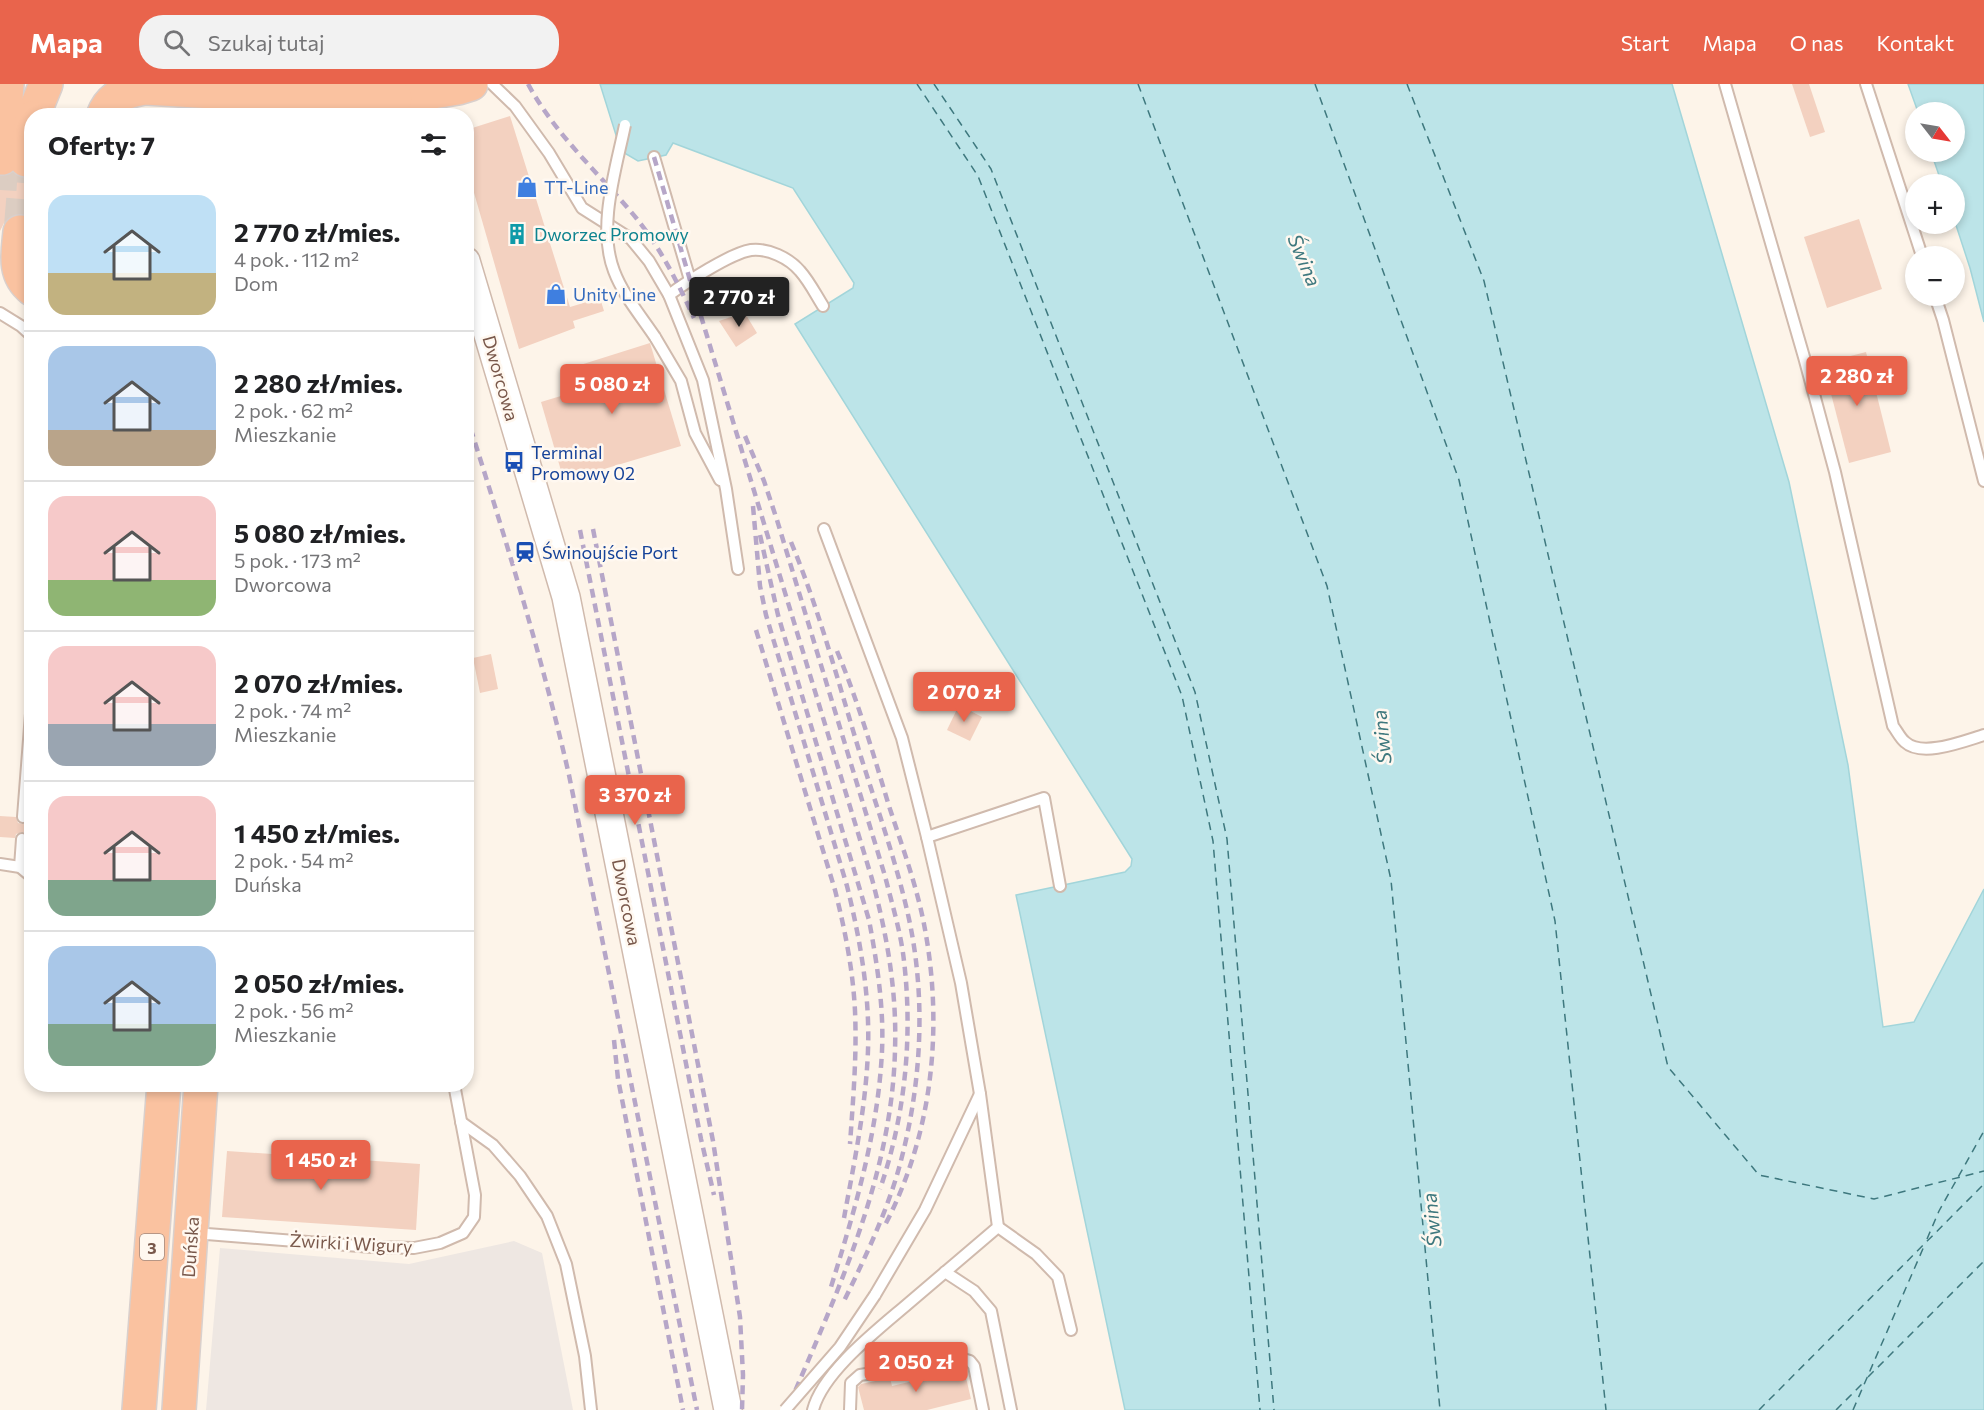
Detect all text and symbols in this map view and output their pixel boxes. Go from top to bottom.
search box [139,15,559,69]
text: Mapa [30,25,103,59]
icon: search [160,26,193,59]
text: Szukaj tutaj [208,29,325,56]
text: Start [1621,30,1669,55]
text: Mapa [1702,30,1757,55]
text: O nas [1790,30,1843,55]
text: Kontakt [1876,30,1954,55]
north arrow [1905,102,1965,162]
map controls [1905,102,1965,306]
icon: filters [417,128,450,161]
text: Oferty: 7 [48,129,155,160]
button: + [1905,174,1965,234]
shop icon: TT-Line [515,175,539,199]
place label: TT-Line [544,176,608,198]
text: 2 770 zł/mies. [234,216,400,247]
icon: home [96,219,168,291]
building icon: Dworzec Promowy [505,222,529,246]
place label: Dworzec Promowy [534,223,689,245]
water label: Świna [1283,230,1327,290]
button: − [1905,246,1965,306]
text: 4 pok. · 112 m² [234,247,359,271]
text: Dom [234,271,278,295]
pin: 2 770 zł [677,277,801,328]
shop icon: Unity Line [544,282,568,306]
place label: Unity Line [573,283,656,305]
text: 2 770 zł [703,284,775,308]
street label: Dworcowa [478,333,524,423]
pin: 2 280 zł [1795,356,1919,407]
text: 2 280 zł [1820,363,1894,387]
pin: 5 080 zł [550,364,674,415]
text: 2 280 zł/mies. [234,367,403,398]
icon: home [96,370,168,442]
text: 5 080 zł [574,371,650,395]
text: 2 pok. · 62 m² [234,398,353,422]
text: Mieszkanie [234,422,336,446]
place label: Terminal Promowy 02 [531,441,635,484]
bus stop icon: Terminal Promowy 02 [502,450,526,474]
text: 5 080 zł/mies. [234,517,406,548]
icon: home [96,520,168,592]
station icon: Świnoujście Port [513,540,537,564]
place label: Świnoujście Port [542,541,678,563]
text: 5 pok. · 173 m² [234,548,361,572]
text: Dworcowa [234,572,332,596]
text: 2 070 zł/mies. [234,667,403,698]
icon: home [96,670,168,742]
pin: 2 070 zł [902,672,1026,723]
text: 2 070 zł [927,679,1001,703]
text: 2 pok. · 74 m² [234,698,351,722]
water label: Świna [1366,709,1396,765]
text: Mieszkanie [234,722,336,746]
pin: 3 370 zł [573,775,697,826]
text: 3 370 zł [599,782,671,806]
text: 1 450 zł/mies. [234,817,400,848]
icon: home [96,820,168,892]
text: 2 pok. · 54 m² [234,848,353,872]
street label: Dworcowa [608,857,646,947]
text: Duńska [234,872,302,896]
text: 2 050 zł/mies. [234,967,405,998]
icon: home [96,970,168,1042]
text: 2 pok. · 56 m² [234,998,354,1022]
text: Mieszkanie [234,1022,336,1046]
pin: 1 450 zł [259,1140,383,1191]
text: 1 450 zł [285,1147,357,1171]
water label: Świna [1416,1192,1446,1248]
street label: Duńska [177,1216,203,1278]
street label: Żwirki i Wigury [289,1229,413,1257]
road number: 3 [140,1234,164,1260]
pin: 2 050 zł [854,1342,978,1393]
text: 2 050 zł [879,1349,953,1373]

